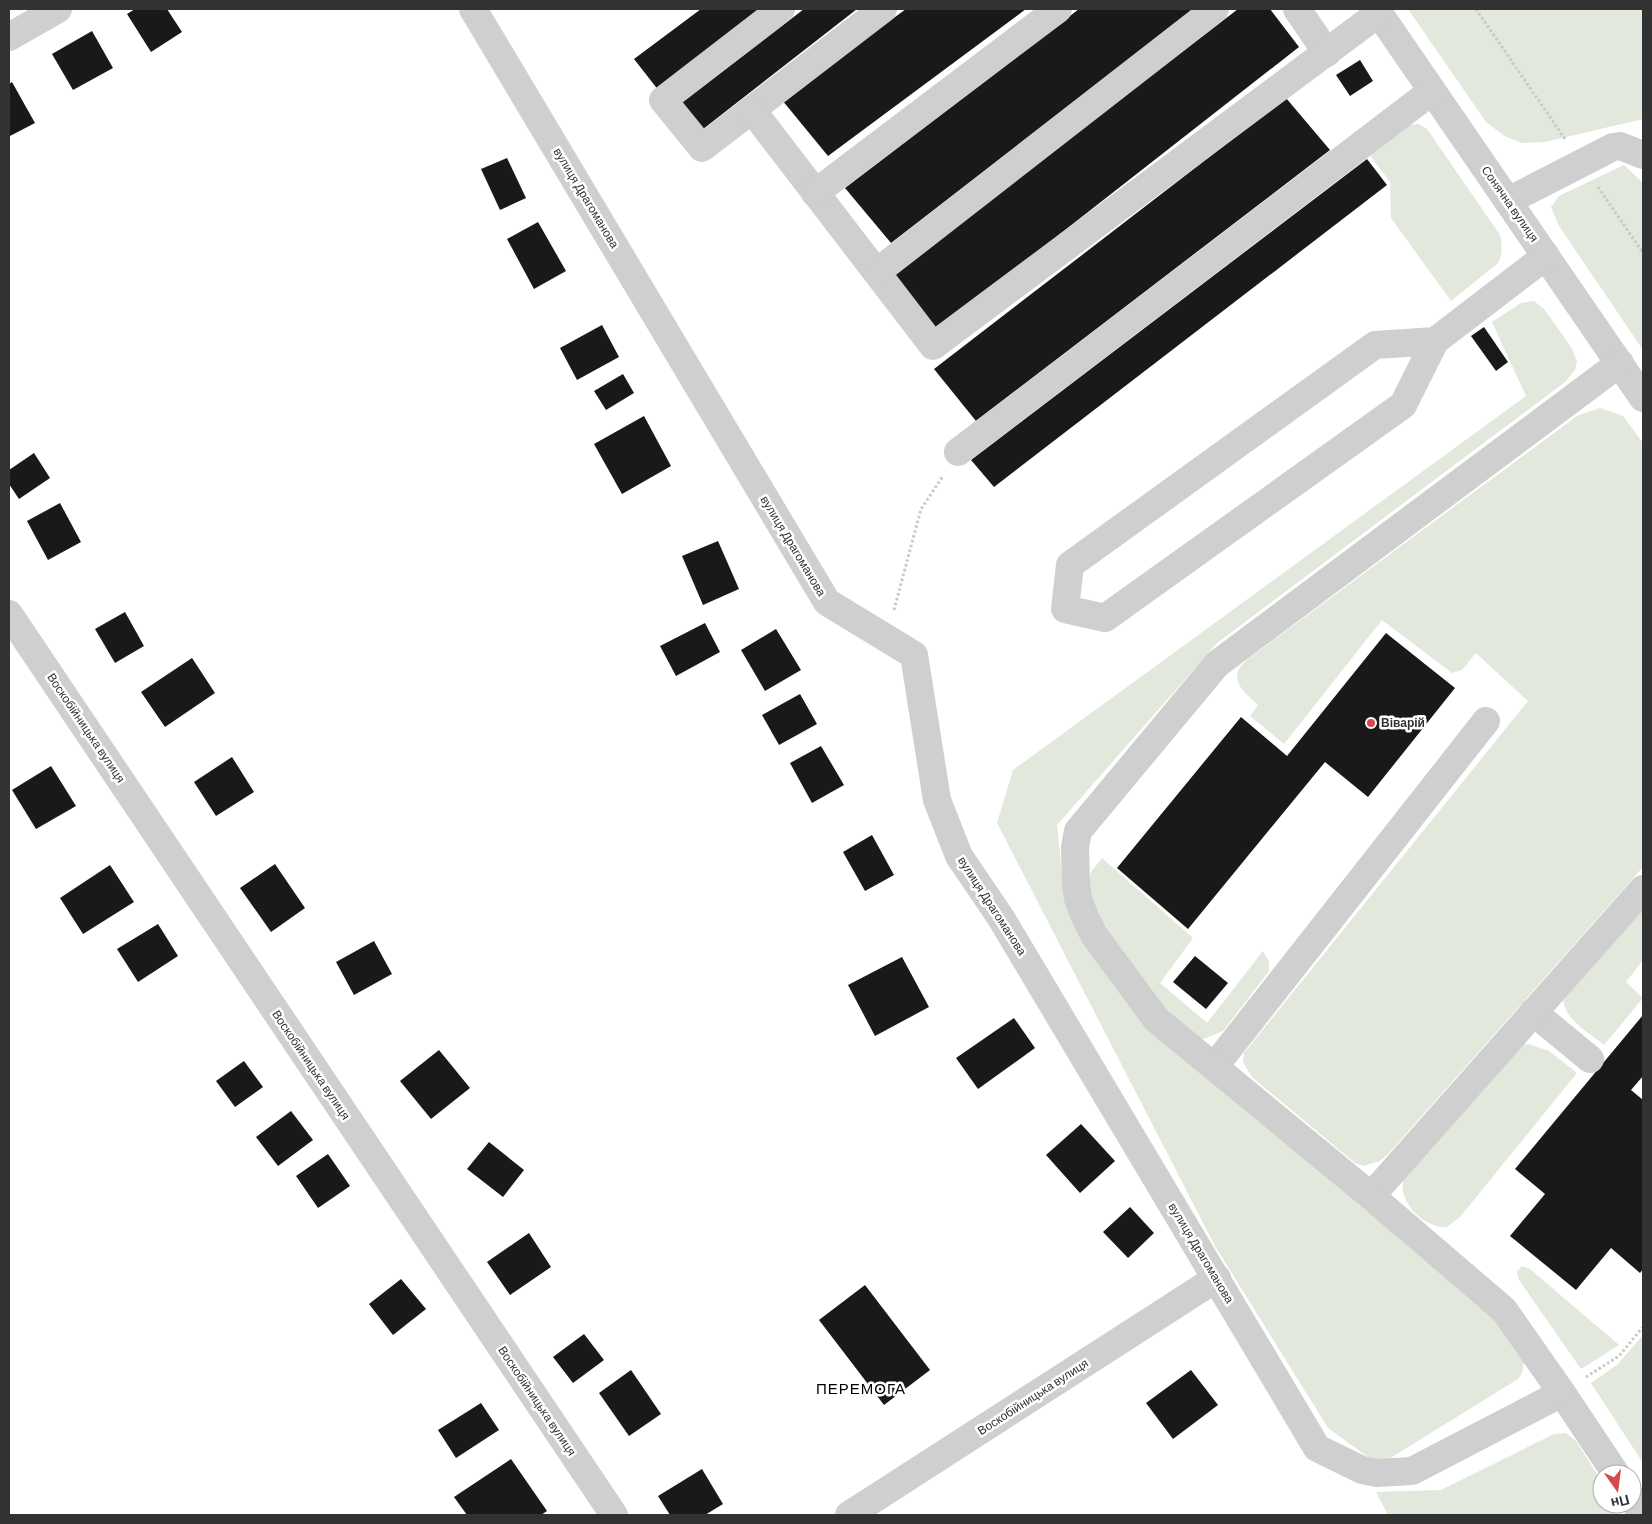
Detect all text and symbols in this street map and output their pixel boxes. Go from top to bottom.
street label: вулиця Драгоманова [550,145,623,251]
street label: Сонячна вулиця [1479,163,1542,245]
street label: вулиця Драгоманова [757,493,830,599]
street label: Воскобійницька вулиця [44,670,129,785]
place label: Віварій [1381,715,1425,730]
marker: Віварій [1365,717,1377,729]
street label: вулиця Драгоманова [955,854,1030,958]
street label: Воскобійницька вулиця [269,1007,354,1122]
street label: вулиця Драгоманова [1165,1200,1238,1306]
street label: Воскобійницька вулиця [495,1343,580,1458]
street label: Воскобійницька вулиця [975,1355,1091,1438]
district label: ПЕРЕМОГА [816,1379,906,1397]
north arrow [1592,1464,1642,1514]
text: Пн [1609,1492,1631,1513]

